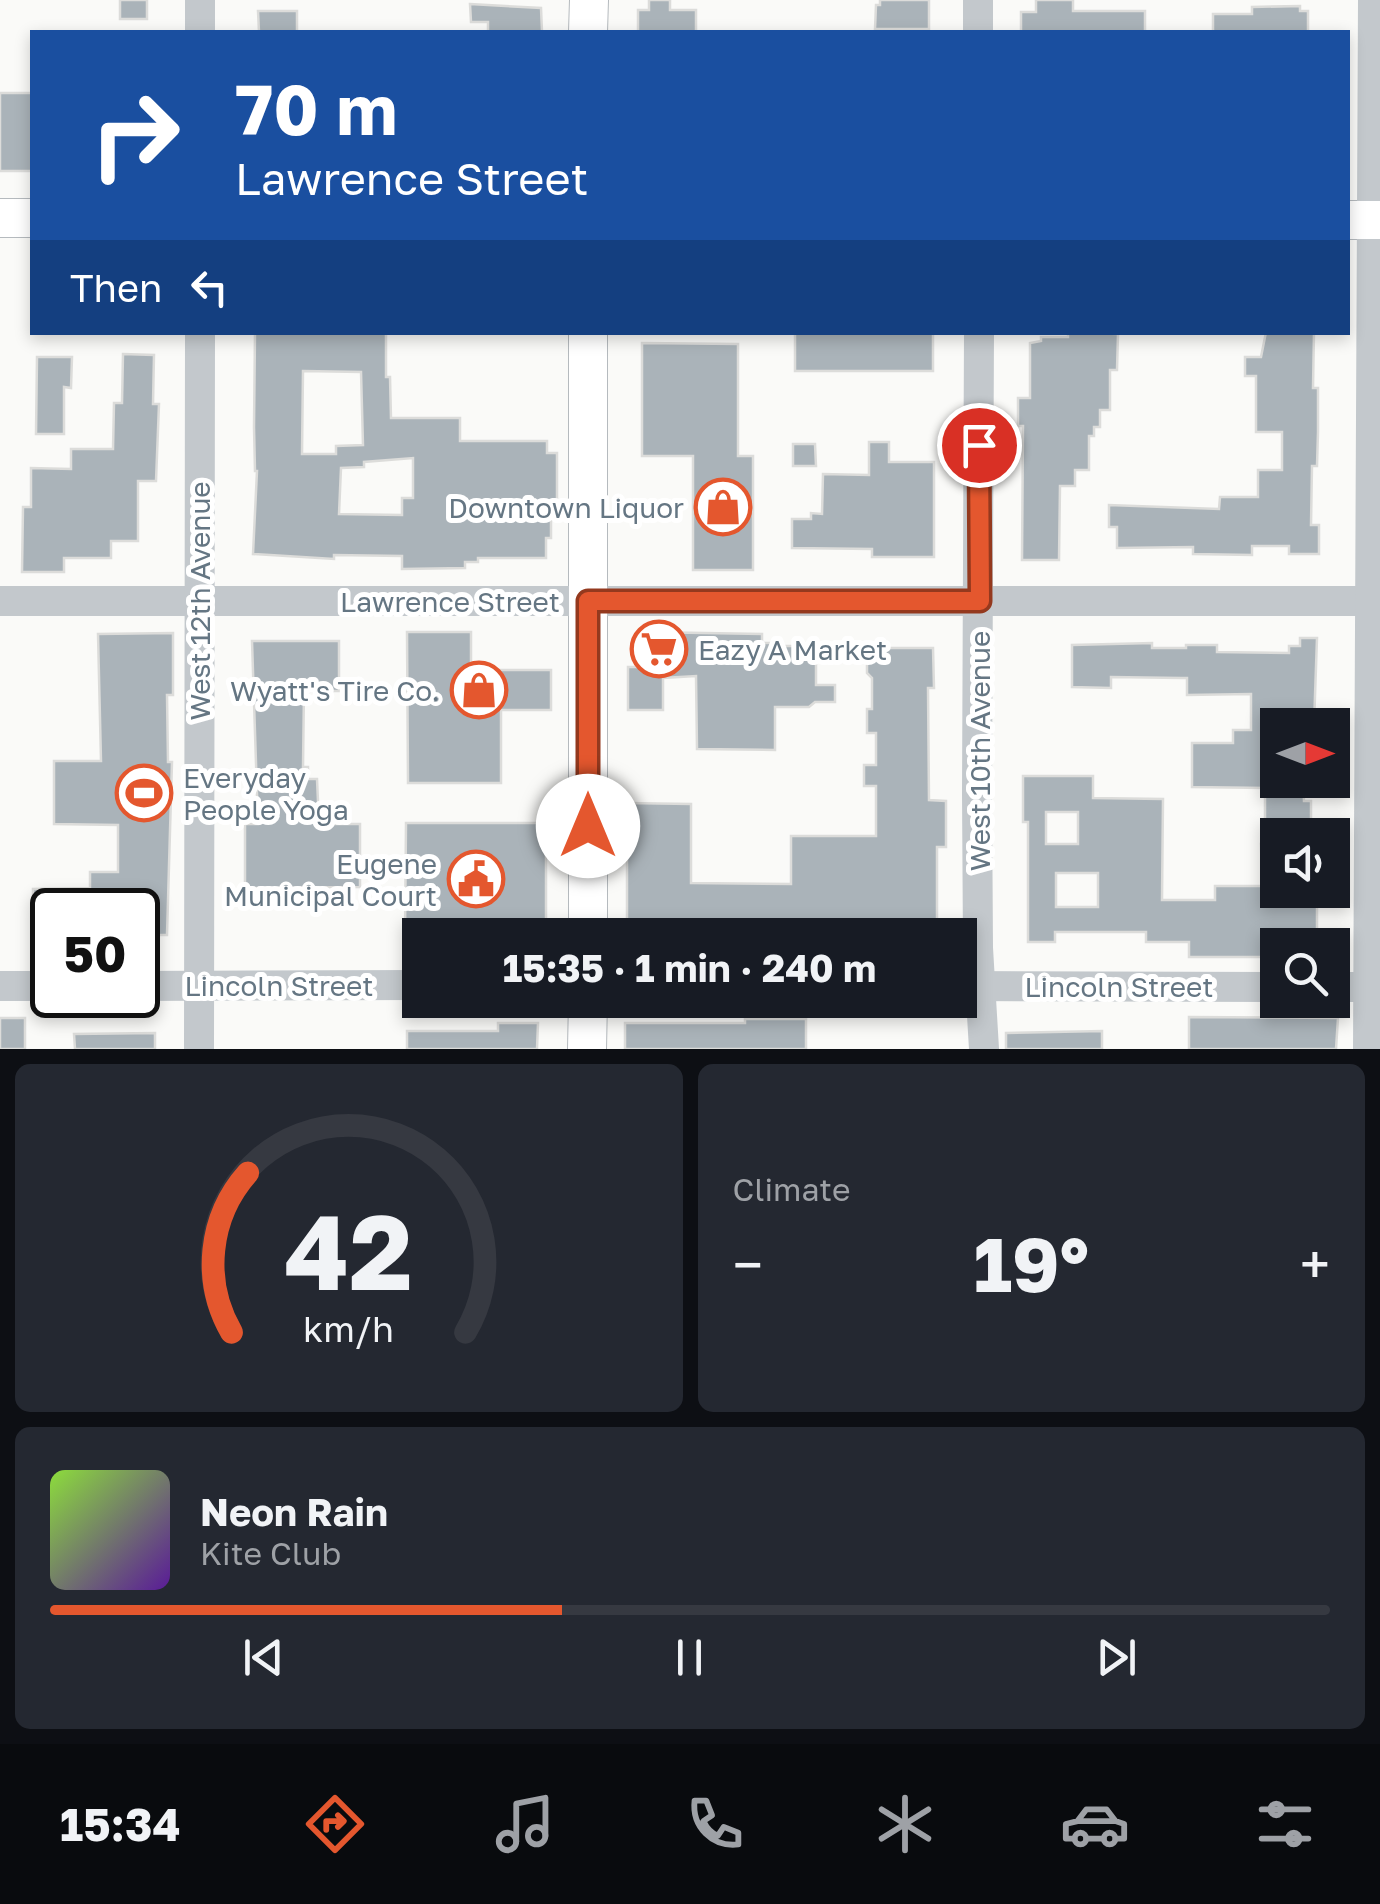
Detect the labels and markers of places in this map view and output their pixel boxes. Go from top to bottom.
pin [937,403,1022,488]
shop icon: Downtown Liquor [693,477,753,537]
place label: Downtown Liquor [448,491,684,524]
supermarket icon: Eazy A Market [629,619,689,679]
place label: Eazy A Market [698,633,887,666]
shop icon: Wyatt's Tire Co. [449,660,509,720]
place label: Wyatt's Tire Co. [230,674,440,707]
place label: Everyday People Yoga [183,761,349,826]
sports icon: Everyday People Yoga [114,763,174,823]
place label: Eugene Municipal Court [224,847,437,912]
public building icon: Eugene Municipal Court [446,849,506,909]

